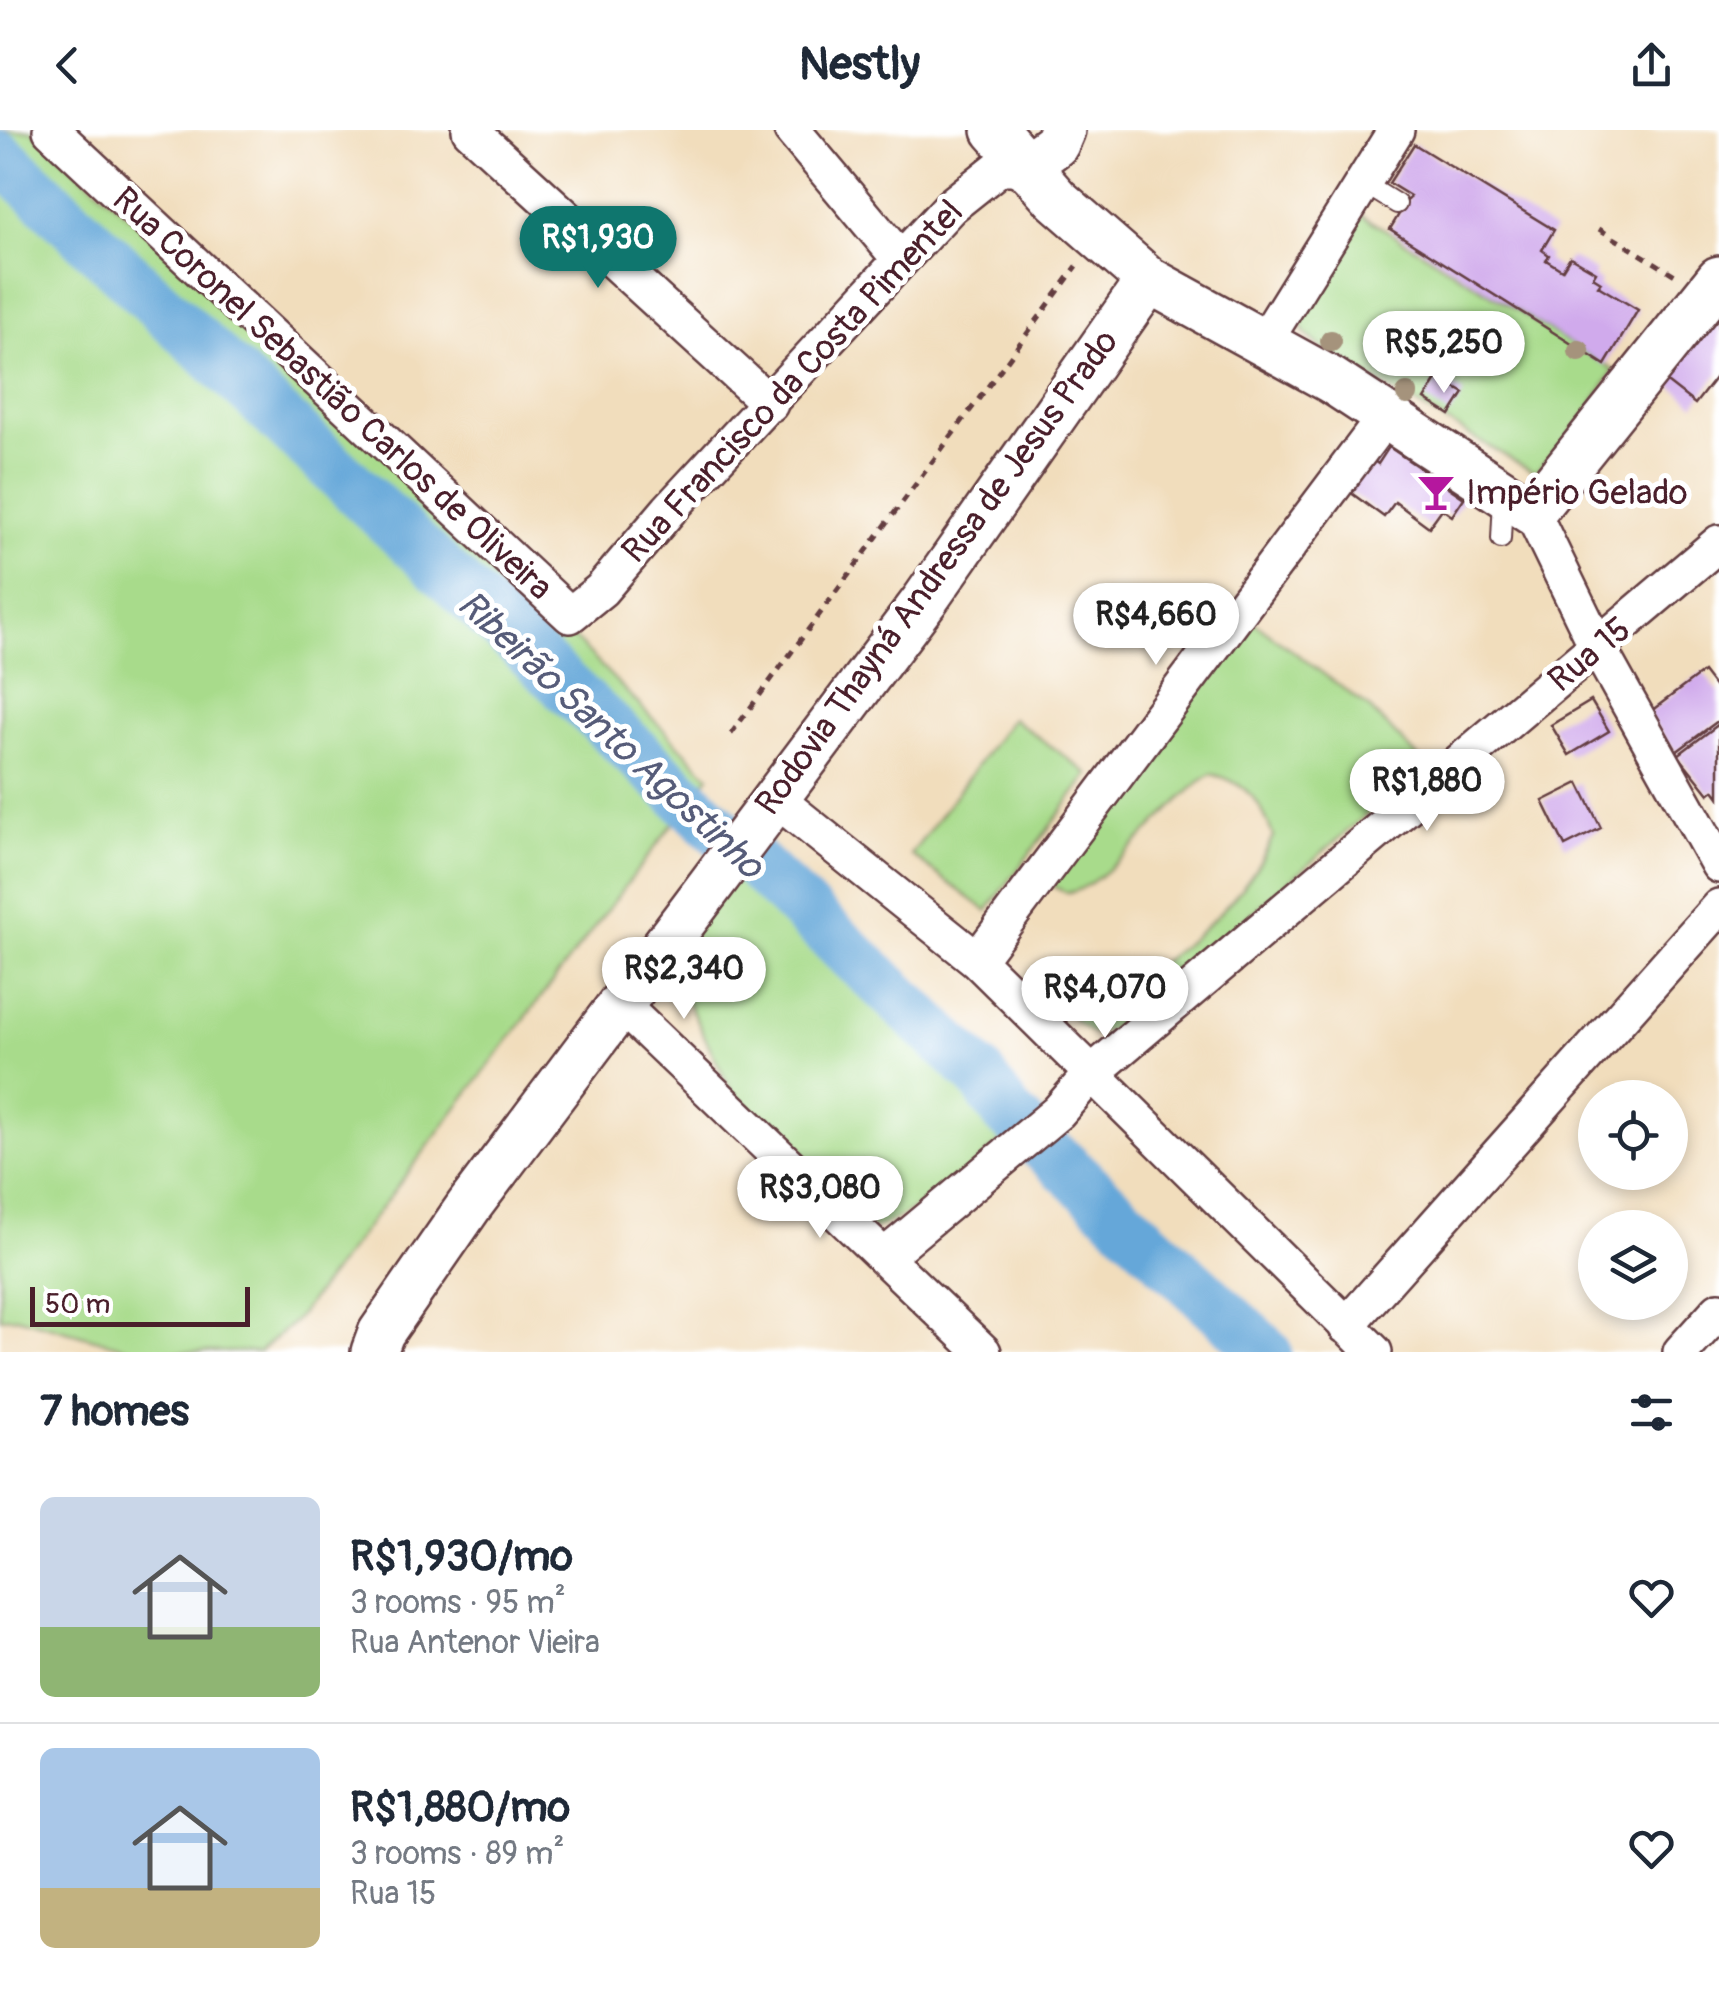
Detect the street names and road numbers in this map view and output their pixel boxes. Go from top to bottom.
street label: Rua Coronel Sebastião Carlos de Oliveira [103,178,562,610]
street label: Rua Francisco da Costa Pimentel [613,191,973,572]
street label: Rodovia Thayná Andressa de Jesus Prado [746,321,1128,824]
street label: Rua 15 [1539,608,1640,702]

